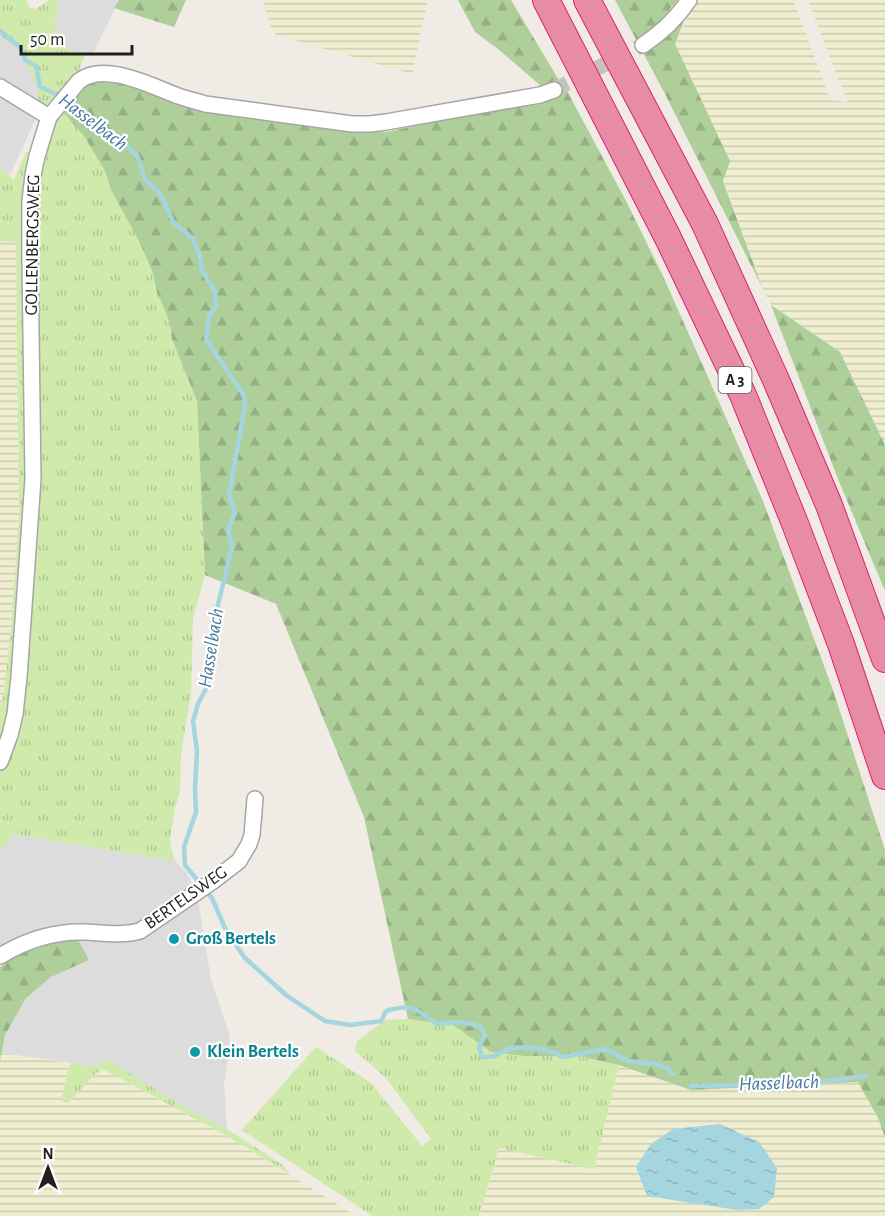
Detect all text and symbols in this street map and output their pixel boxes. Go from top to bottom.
scale bar [21,18,132,56]
text: 50 m [30,31,64,49]
water label: Hasselbach [55,90,131,154]
street label: GOLLENBERGSWEG [23,174,43,316]
road number: A 3 [718,367,752,393]
water label: Hasselbach [195,607,227,689]
street label: BERTELSWEG [141,863,231,933]
place label: Groß Bertels [186,930,276,948]
marker: Groß Bertels [167,932,181,946]
place label: Klein Bertels [207,1043,299,1061]
marker: Klein Bertels [188,1045,202,1059]
water label: Hasselbach [739,1072,819,1094]
north arrow [18,1138,78,1198]
text: N [42,1146,54,1162]

